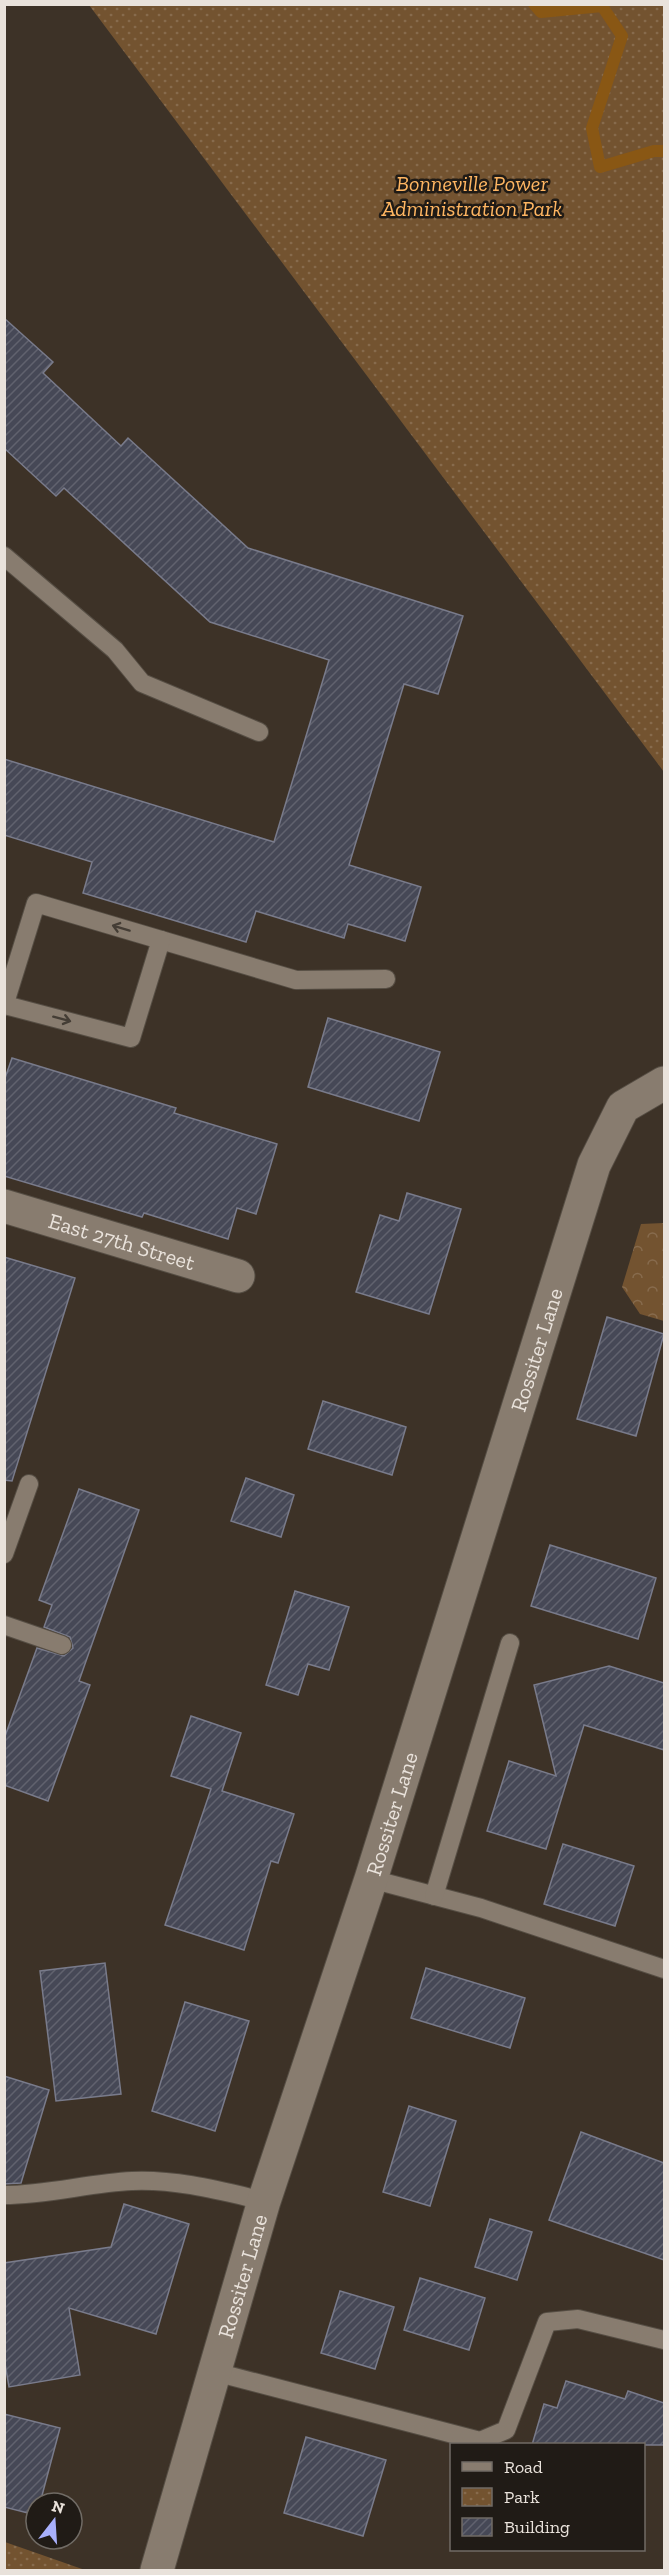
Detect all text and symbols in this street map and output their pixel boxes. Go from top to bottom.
park label: Bonneville Power Administration Park [381,170,562,222]
one-way arrow [112,922,131,933]
one-way arrow [52,1014,71,1026]
street label: East 27th Street [45,1207,199,1276]
street label: Rossiter Lane [504,1285,568,1415]
street label: Rossiter Lane [359,1748,423,1879]
street label: Rossiter Lane [211,2211,273,2341]
legend [450,2443,645,2551]
text: Road [504,2456,543,2478]
text: Park [504,2486,540,2508]
north arrow [24,2491,84,2551]
text: N [50,2496,67,2518]
text: Building [504,2516,570,2538]

